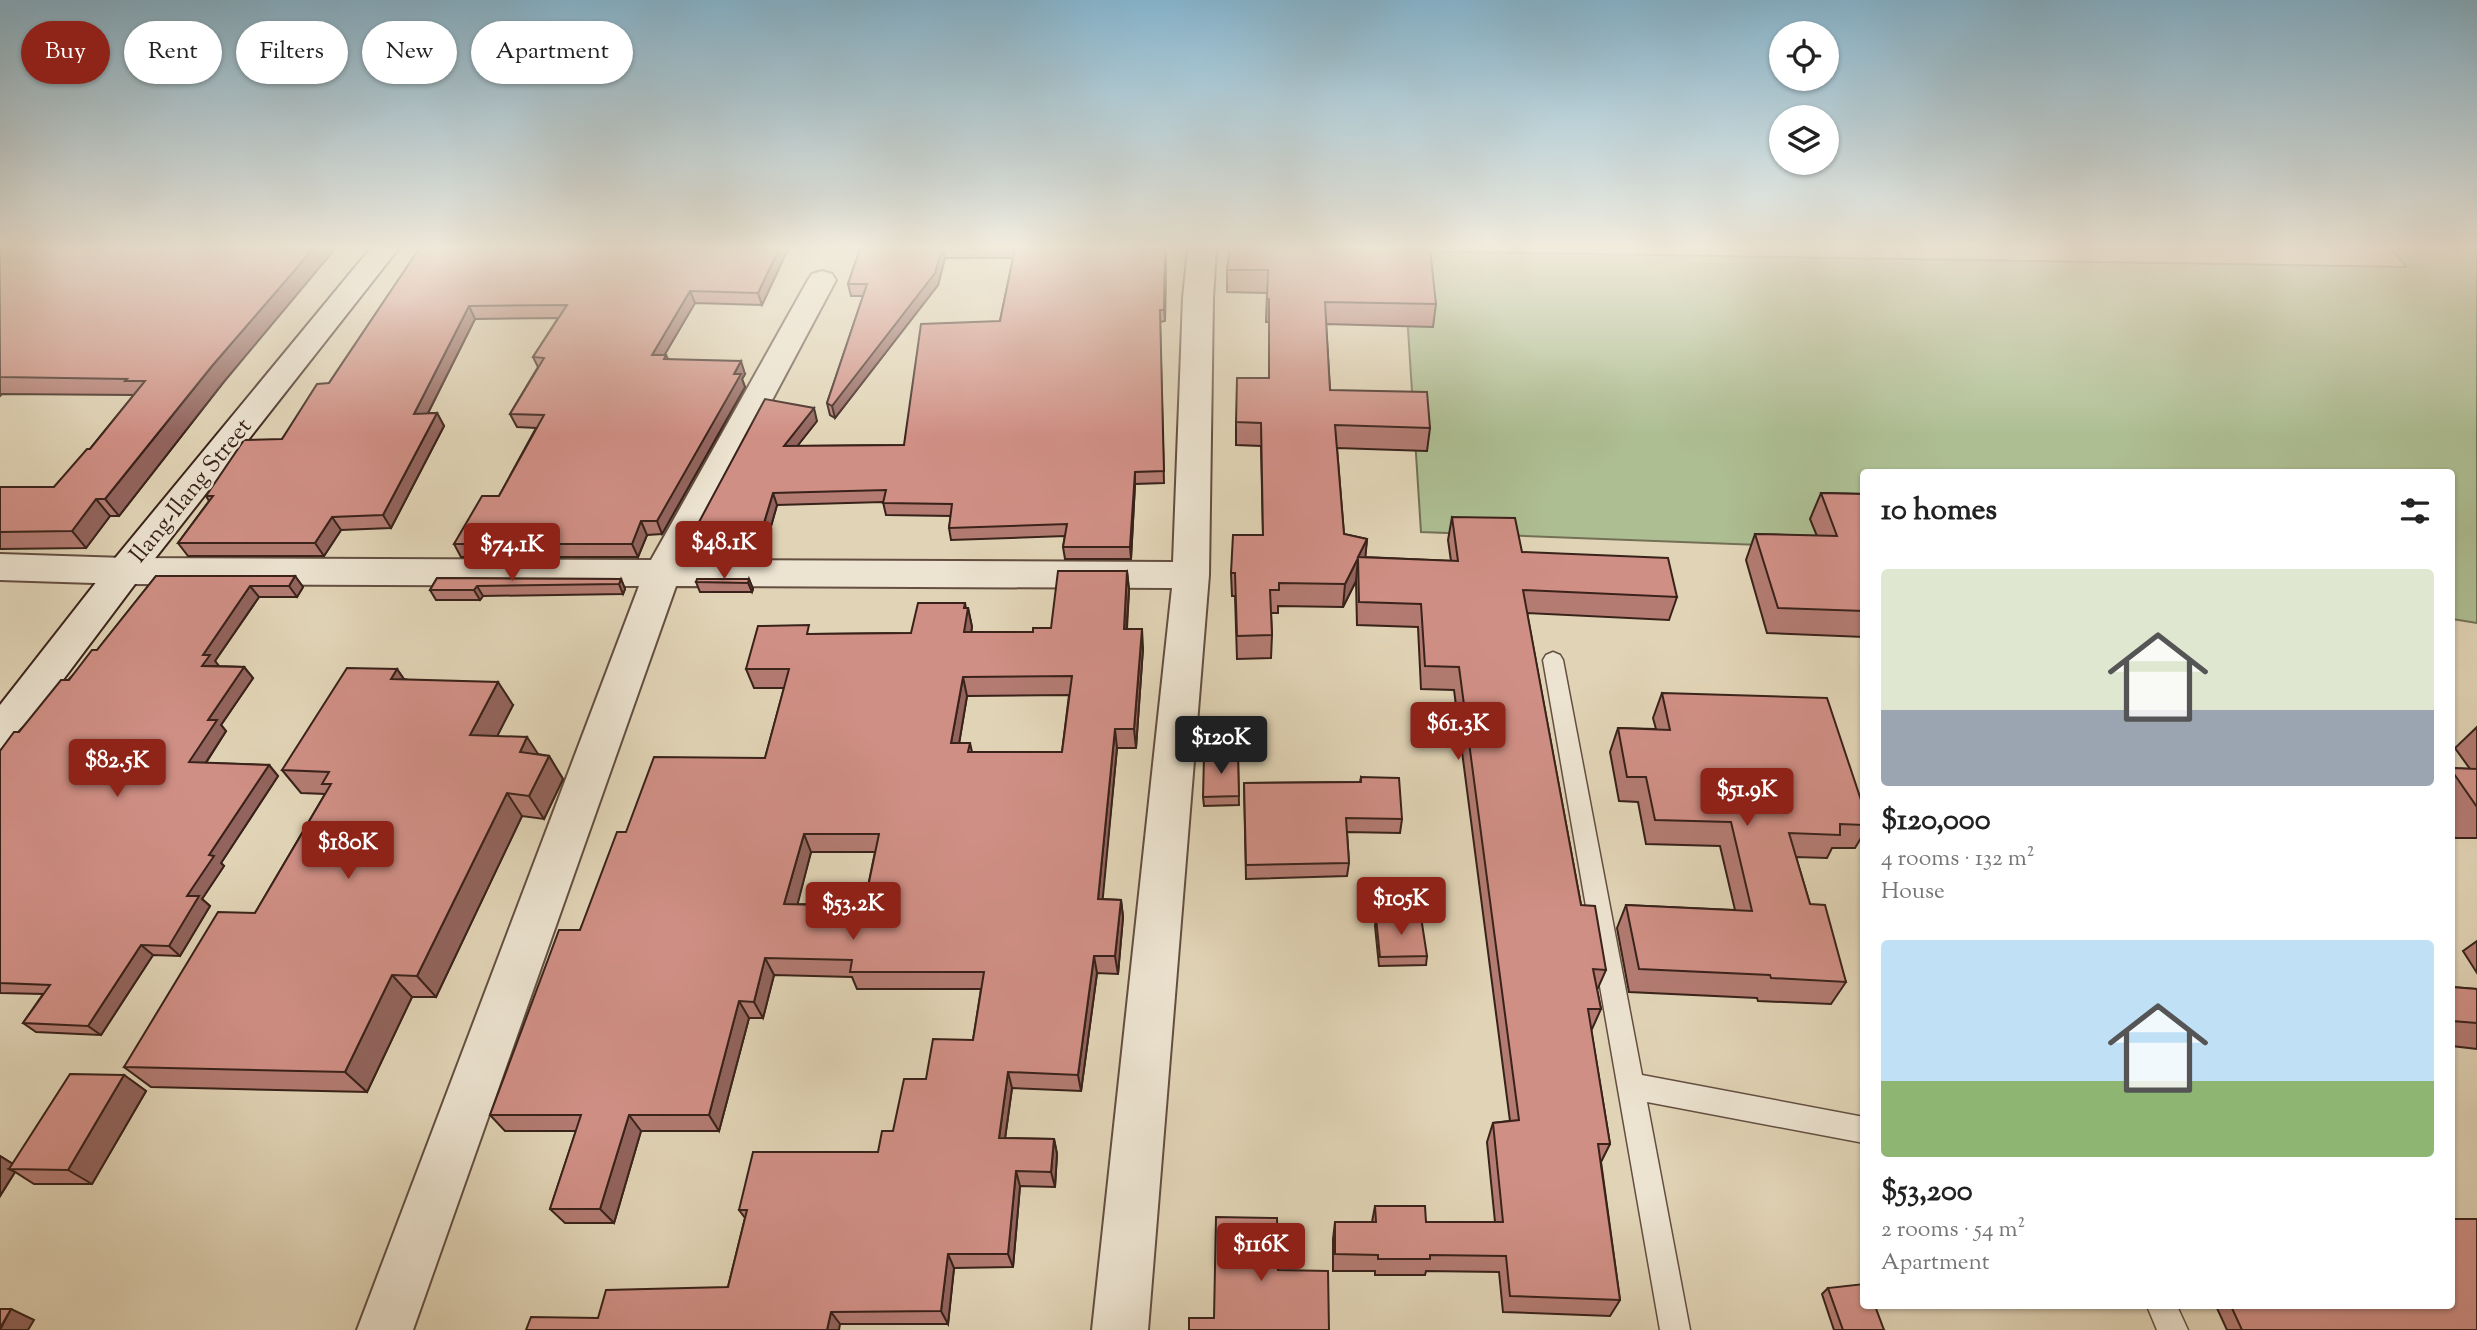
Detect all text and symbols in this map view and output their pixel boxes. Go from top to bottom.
chip: Buy [21,21,110,84]
chip: Rent [124,21,222,84]
chip: Filters [236,21,348,84]
chip: New [362,21,457,84]
chip: Apartment [471,21,633,84]
map controls [1769,21,1839,175]
button: locate [1769,21,1839,91]
button: layers [1769,105,1839,175]
street label: Ilang-Ilang Street [122,412,261,571]
text: 10 homes [1881,490,1997,533]
icon: filters [2396,492,2434,530]
pin: $48.1K [667,522,781,581]
pin: $74.1K [455,524,569,583]
text: $48.1K [691,527,757,560]
text: $74.1K [480,529,544,562]
icon: home [2095,614,2221,740]
pin: $61.3K [1401,702,1515,762]
text: $61.3K [1426,708,1490,741]
pin: $120K [1172,716,1270,776]
text: $120K [1191,722,1251,755]
pin: $82.5K [60,740,174,799]
text: $82.5K [85,745,149,778]
pin: $51.9K [1690,768,1804,828]
text: $51.9K [1716,774,1778,807]
text: $120,000 [1881,800,1991,843]
pin: $180K [299,822,397,881]
text: $180K [318,827,378,860]
text: 4 rooms · 132 m² [1881,843,2034,876]
text: House [1881,876,1945,909]
pin: $105K [1352,878,1450,937]
pin: $53.2K [796,883,910,942]
text: $105K [1373,883,1429,916]
text: $53.2K [822,888,884,921]
icon: home [2095,985,2221,1111]
text: $53,200 [1881,1171,1973,1214]
text: 2 rooms · 54 m² [1881,1214,2025,1247]
pin: $116K [1212,1224,1310,1283]
text: $116K [1233,1229,1289,1262]
text: Apartment [1881,1247,1990,1280]

